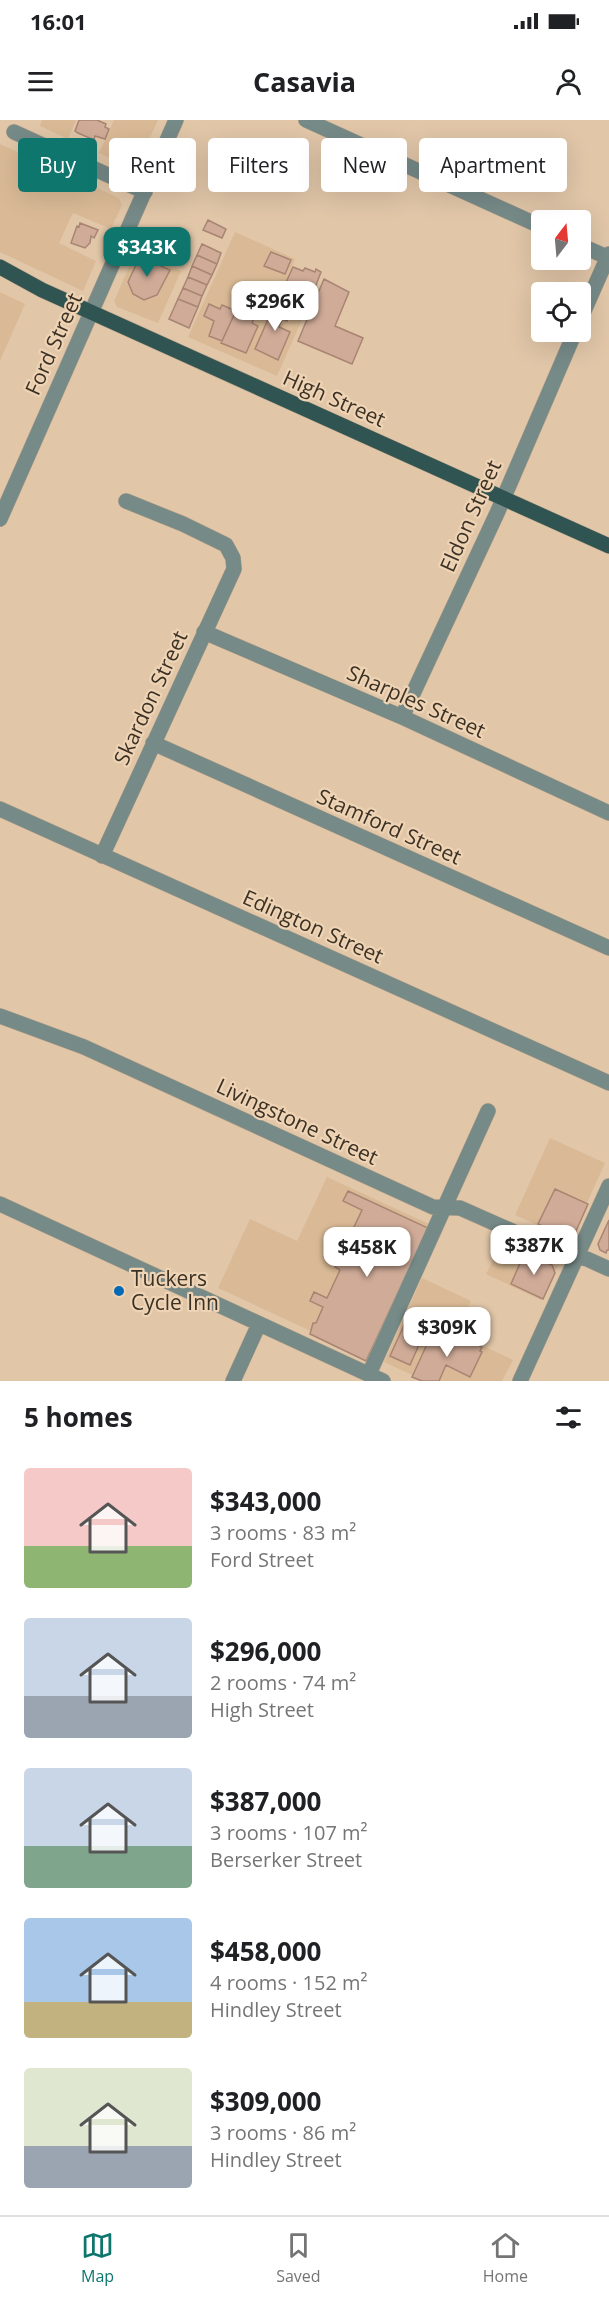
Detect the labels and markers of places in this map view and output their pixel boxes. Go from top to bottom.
pin: $343K [105,227,189,278]
pin: $296K [233,281,317,332]
pin: $387K [492,1225,576,1276]
pin: $458K [325,1227,409,1278]
place label: Tuckers Cycle Inn [131,1264,219,1316]
marker: Tuckers Cycle Inn [112,1284,126,1298]
pin: $309K [405,1307,489,1358]

